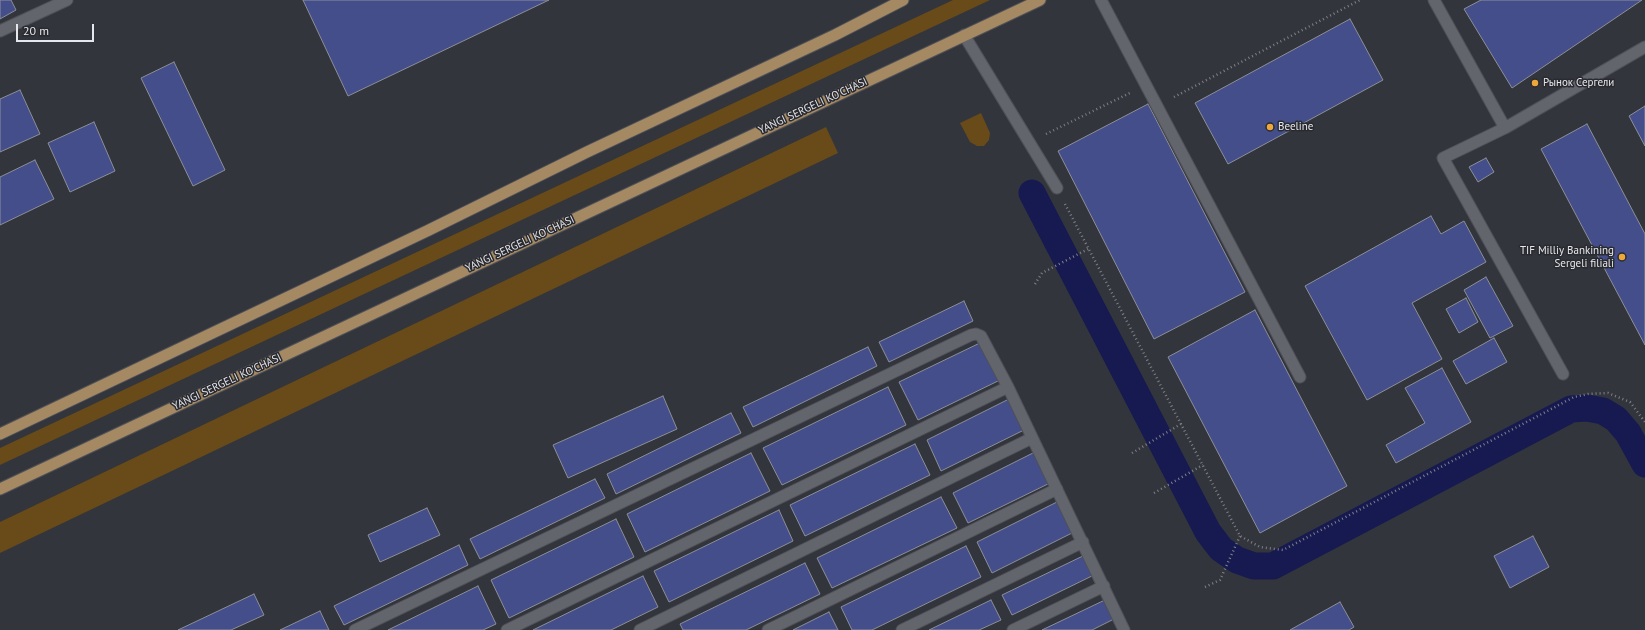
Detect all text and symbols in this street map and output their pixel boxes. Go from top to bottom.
scale bar [18,16,96,42]
text: 20 m [23,23,49,38]
street label: YANGI SERGELI KO'CHASI [756,75,870,137]
place label: Рынок Сергели [1543,76,1614,90]
marker: Рынок Сергели [1530,78,1540,88]
place label: Beeline [1278,120,1313,134]
marker: Beeline [1265,122,1275,132]
street label: YANGI SERGELI KO'CHASI [463,213,577,275]
place label: TIF Milliy Bankining Sergeli filiali [1520,244,1614,270]
marker: TIF Milliy Bankining Sergeli filiali [1617,252,1627,262]
street label: YANGI SERGELI KO'CHASI [170,351,284,413]

